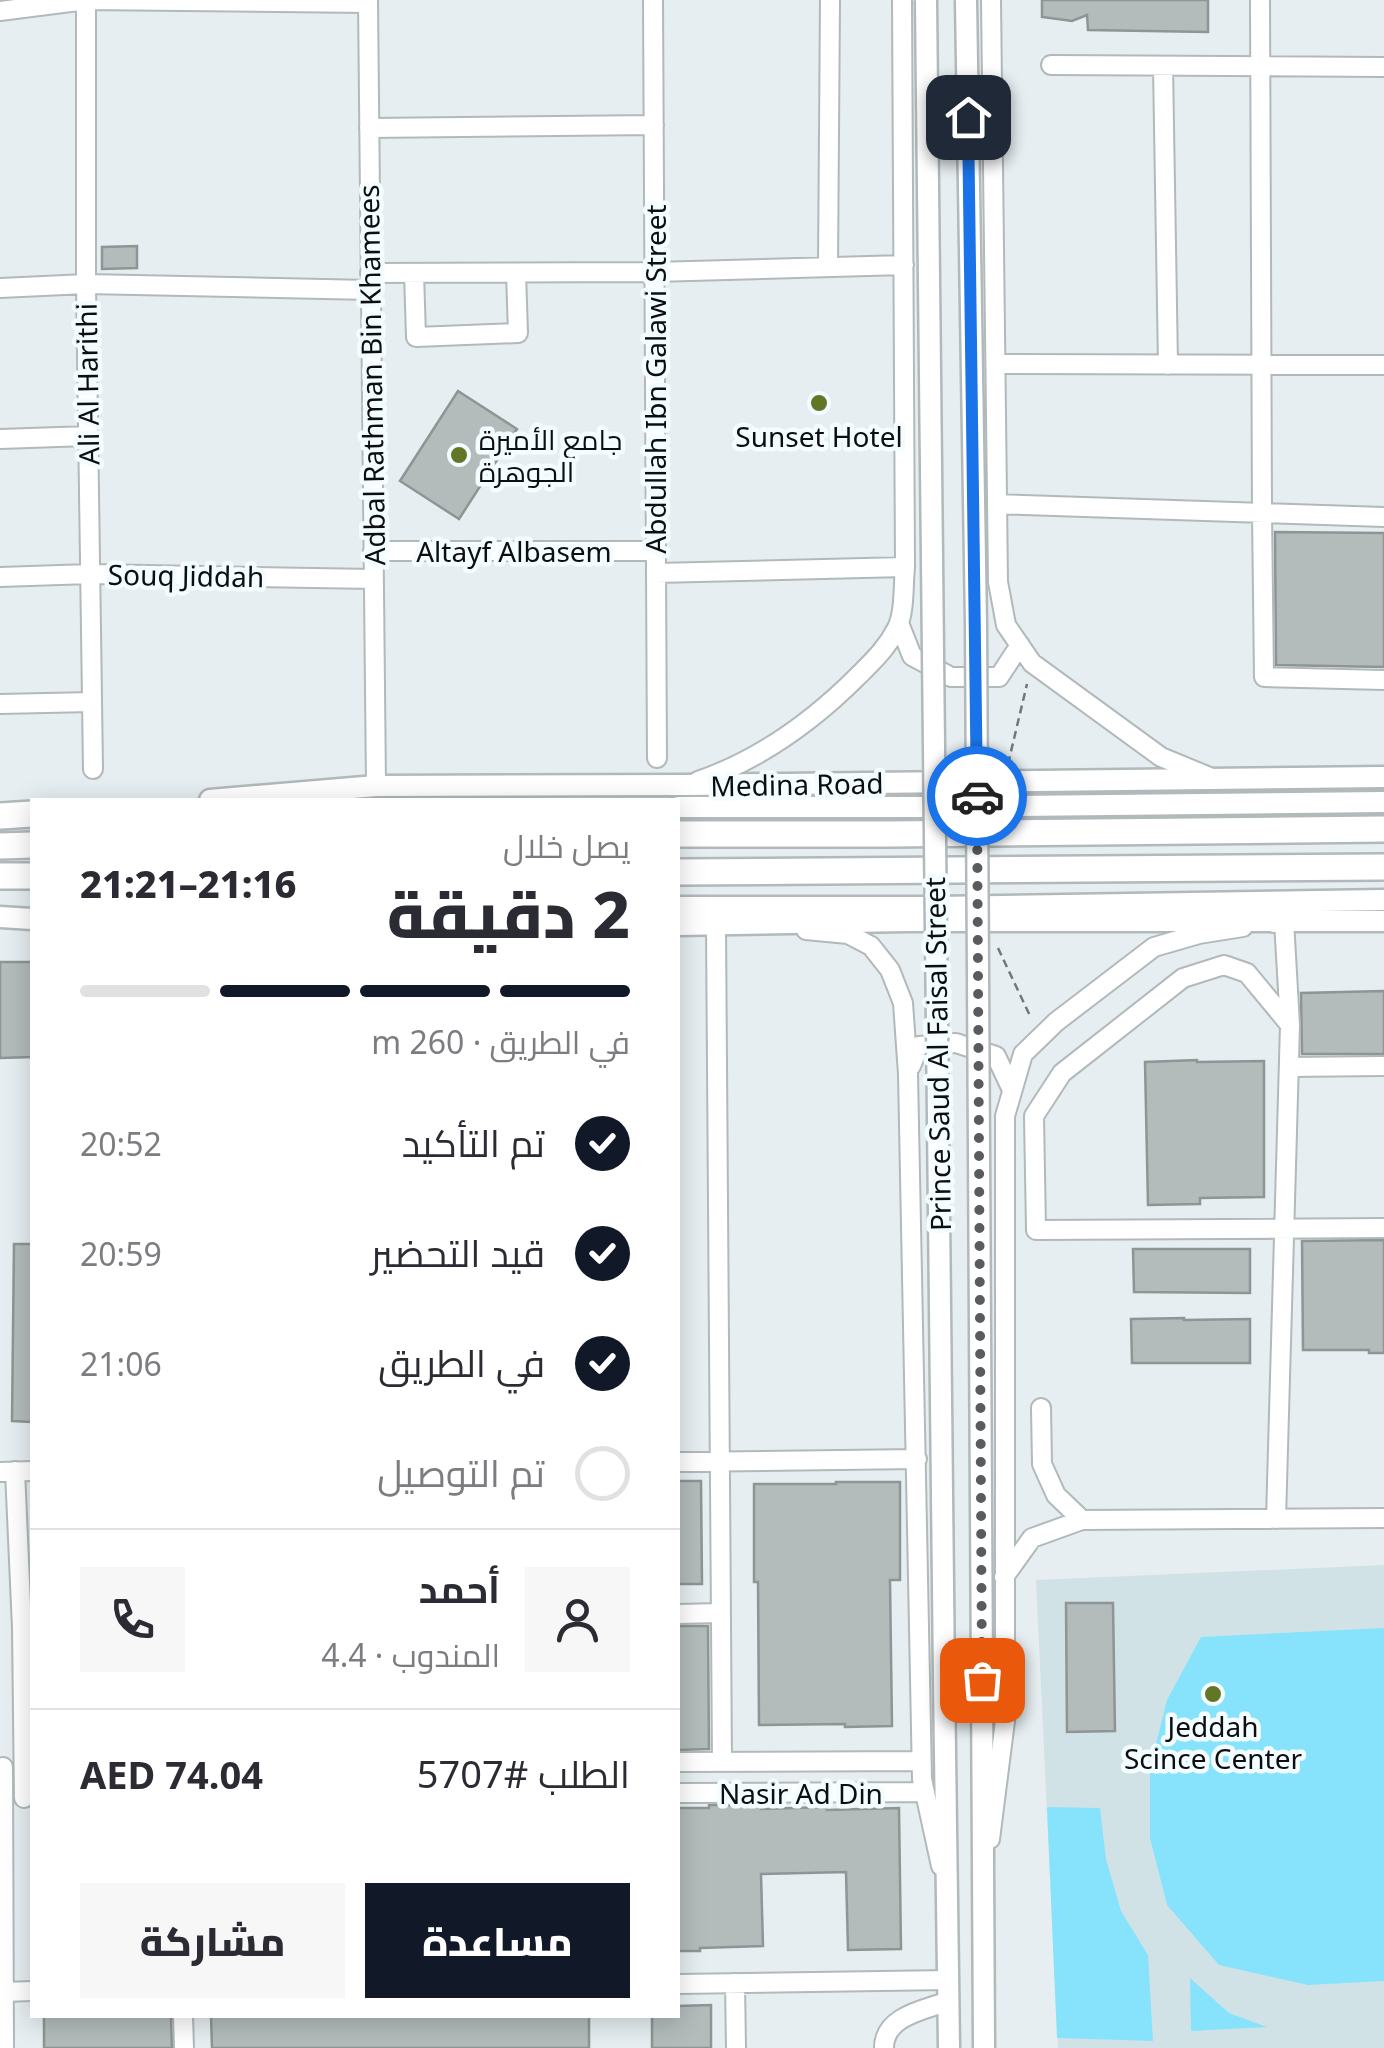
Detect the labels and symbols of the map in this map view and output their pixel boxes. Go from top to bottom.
pin [926,75,1011,160]
street label: Adbal Rathman Bin Khamees [349,184,393,566]
street label: Abdullah Ibn Galawi Street [636,204,674,554]
street label: Ali Al Harithi [67,303,107,465]
marker: Sunset Hotel [808,392,830,414]
place label: Sunset Hotel [735,417,903,455]
place label: جامع الأميرة الجوهرة [479,420,622,490]
marker: جامع الأميرة الجوهرة [448,444,470,466]
street label: Altayf Albasem [416,532,612,570]
street label: Souq Jiddah [107,555,265,595]
courier [927,746,1027,846]
street label: Medina Road [710,763,884,805]
street label: Prince Saud Al Faisal Street [915,877,959,1231]
pin [940,1638,1025,1723]
marker: Jeddah Scince Center [1202,1683,1224,1705]
place label: Jeddah Scince Center [1124,1707,1302,1777]
street label: Nasir Ad Din [719,1774,883,1812]

